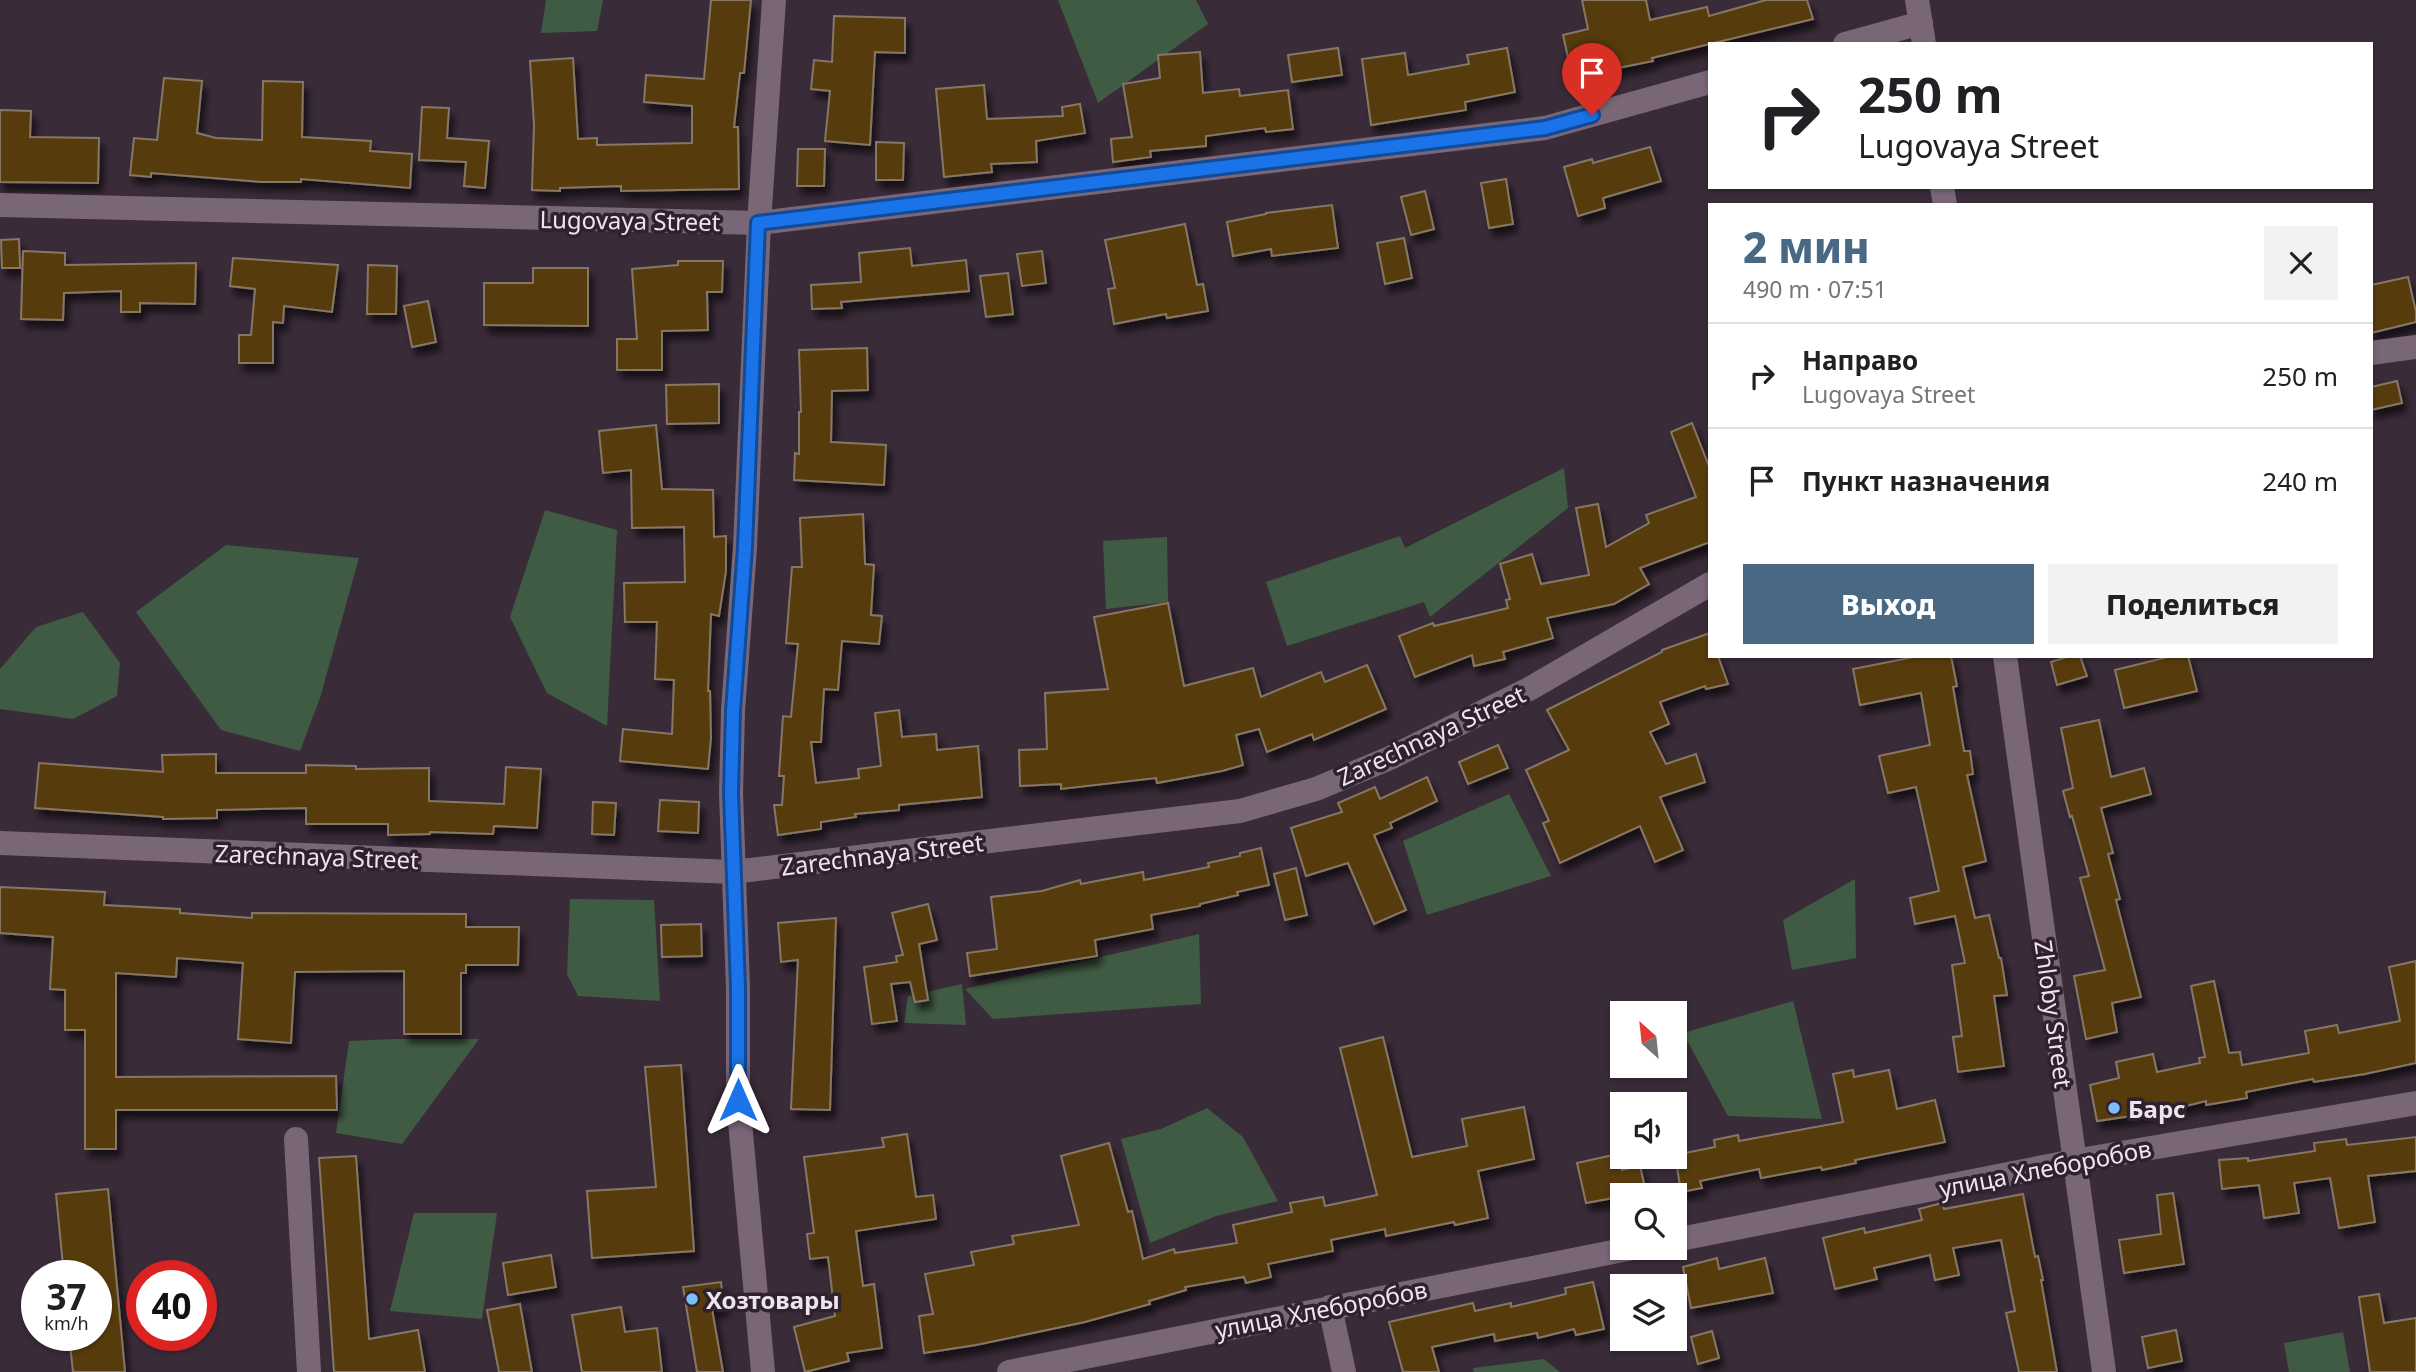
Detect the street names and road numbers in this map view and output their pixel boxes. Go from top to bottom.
street label: Lugovaya Street [539,202,721,238]
street label: Zarechnaya Street [1332,677,1531,793]
street label: Zarechnaya Street [779,825,985,883]
street label: Zarechnaya Street [215,836,420,876]
street label: Zhloby Street [2027,938,2081,1090]
street label: улица Хлеборобов [1936,1131,2154,1205]
street label: улица Хлеборобов [1212,1272,1430,1346]

